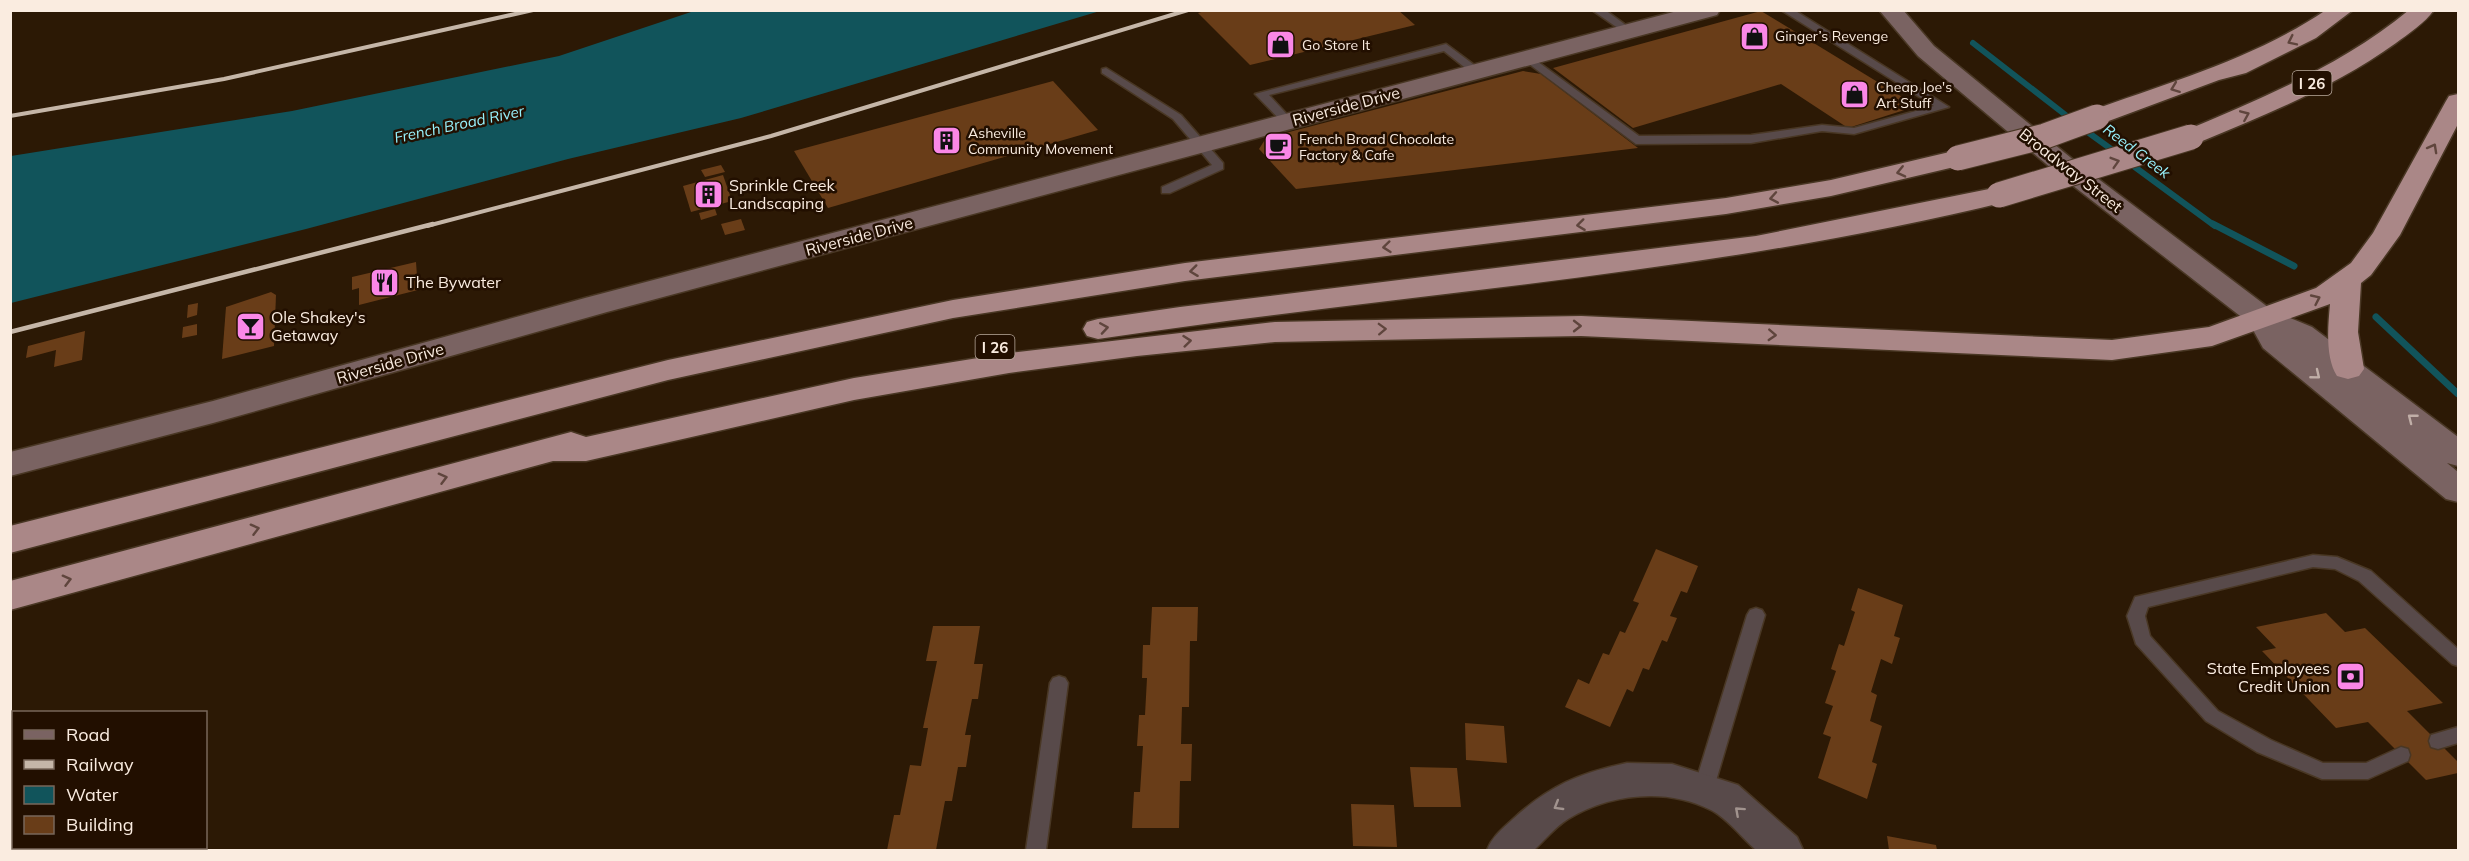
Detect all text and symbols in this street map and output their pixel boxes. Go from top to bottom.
shop icon: Ginger’s Revenge [1738,20,1770,52]
place label: Ginger’s Revenge [1775,27,1888,45]
shop icon: Go Store It [1265,29,1297,61]
one-way arrow [2288,33,2299,45]
place label: Go Store It [1302,36,1370,54]
road number: I 26 [2292,71,2332,95]
place label: Cheap Joe's Art Stuff [1876,78,1952,112]
shop icon: Cheap Joe's Art Stuff [1839,79,1871,111]
one-way arrow [2170,81,2181,93]
street label: Riverside Drive [1290,82,1402,130]
water label: French Broad River [392,101,526,147]
one-way arrow [2238,110,2249,122]
water label: Reed Creek [2100,120,2175,183]
place label: Asheville Community Movement [968,124,1113,158]
street label: Broadway Street [2016,124,2127,217]
building icon: Asheville Community Movement [931,125,963,157]
place label: French Broad Chocolate Factory & Cafe [1299,130,1454,164]
cafe icon: French Broad Chocolate Factory & Cafe [1262,131,1294,163]
one-way arrow [2426,144,2437,154]
one-way arrow [2109,157,2120,169]
one-way arrow [1896,164,1906,177]
place label: Sprinkle Creek Landscaping [729,175,836,213]
building icon: Sprinkle Creek Landscaping [692,178,724,210]
one-way arrow [1769,191,1779,204]
street label: Riverside Drive [803,212,915,260]
one-way arrow [1576,218,1585,231]
one-way arrow [1382,240,1392,253]
one-way arrow [1189,265,1198,277]
restaurant icon: The Bywater [369,266,401,298]
place label: The Bywater [406,272,501,292]
one-way arrow [2310,294,2321,306]
place label: Ole Shakey's Getaway [271,307,366,345]
bar icon: Ole Shakey's Getaway [234,310,266,342]
one-way arrow [1572,320,1581,332]
one-way arrow [1099,323,1109,335]
one-way arrow [1377,323,1386,335]
one-way arrow [1767,328,1776,341]
road number: I 26 [976,335,1014,359]
one-way arrow [1183,335,1192,348]
street label: Riverside Drive [334,338,446,388]
one-way arrow [2309,367,2320,378]
one-way arrow [2408,415,2419,426]
one-way arrow [438,473,448,486]
one-way arrow [250,524,260,537]
one-way arrow [62,575,72,588]
place label: State Employees Credit Union [2207,658,2330,696]
bank icon: State Employees Credit Union [2335,661,2367,693]
legend [12,711,207,849]
text: Road [66,723,110,746]
text: Railway [66,753,134,776]
text: Water [66,783,119,806]
one-way arrow [1554,798,1564,810]
one-way arrow [1736,807,1746,818]
text: Building [66,813,134,836]

